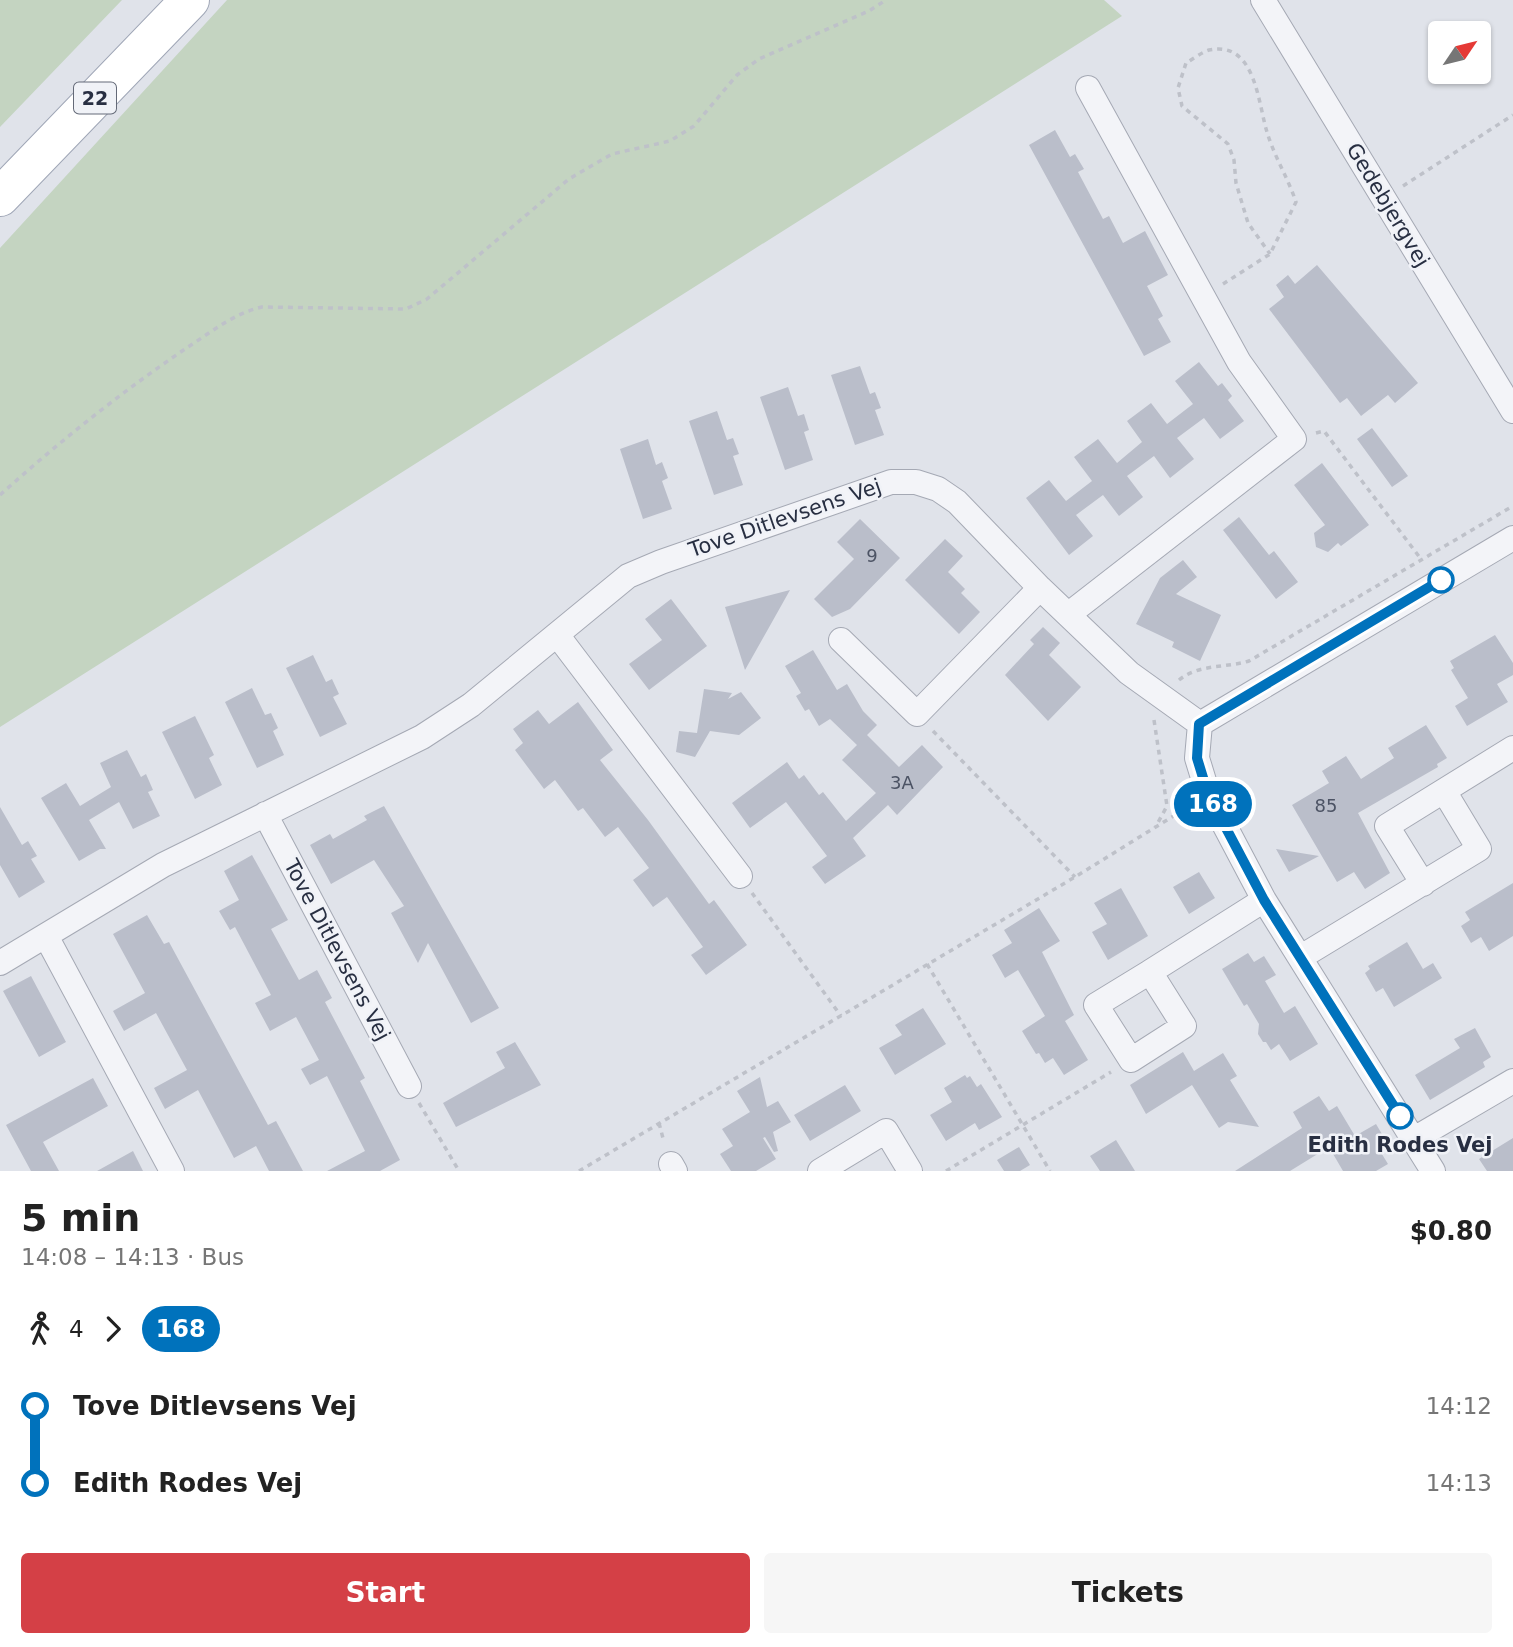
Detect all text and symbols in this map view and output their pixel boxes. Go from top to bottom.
north arrow [1428,21,1491,84]
map controls [1428,21,1491,84]
road number: 22 [74,82,116,114]
street label: Gedebjergvej [1342,139,1434,271]
street label: Tove Ditlevsens Vej [685,474,884,563]
house number: 9 [866,545,878,566]
unlabelled marker [1428,567,1454,593]
house number: 3A [890,772,915,793]
line badge: 168 [1173,781,1253,827]
text: 168 [1188,790,1238,818]
house number: 85 [1315,795,1337,816]
street label: Tove Ditlevsens Vej [279,854,395,1045]
marker: Edith Rodes Vej [1387,1103,1413,1129]
place label: Edith Rodes Vej [1307,1133,1493,1157]
text: 5 min [21,1196,140,1240]
text: $0.80 [1410,1216,1492,1246]
text: 14:08 – 14:13 · Bus [21,1244,244,1270]
icon: walk [21,1310,59,1348]
icon: forward [94,1310,132,1348]
text: 168 [156,1315,206,1343]
text: 4 [69,1316,84,1342]
text: Tove Ditlevsens Vej [73,1391,357,1421]
text: 14:12 [1426,1393,1492,1419]
text: Edith Rodes Vej [73,1468,302,1498]
text: 14:13 [1426,1470,1492,1496]
button: Start [21,1553,750,1633]
button: Tickets [764,1553,1492,1633]

